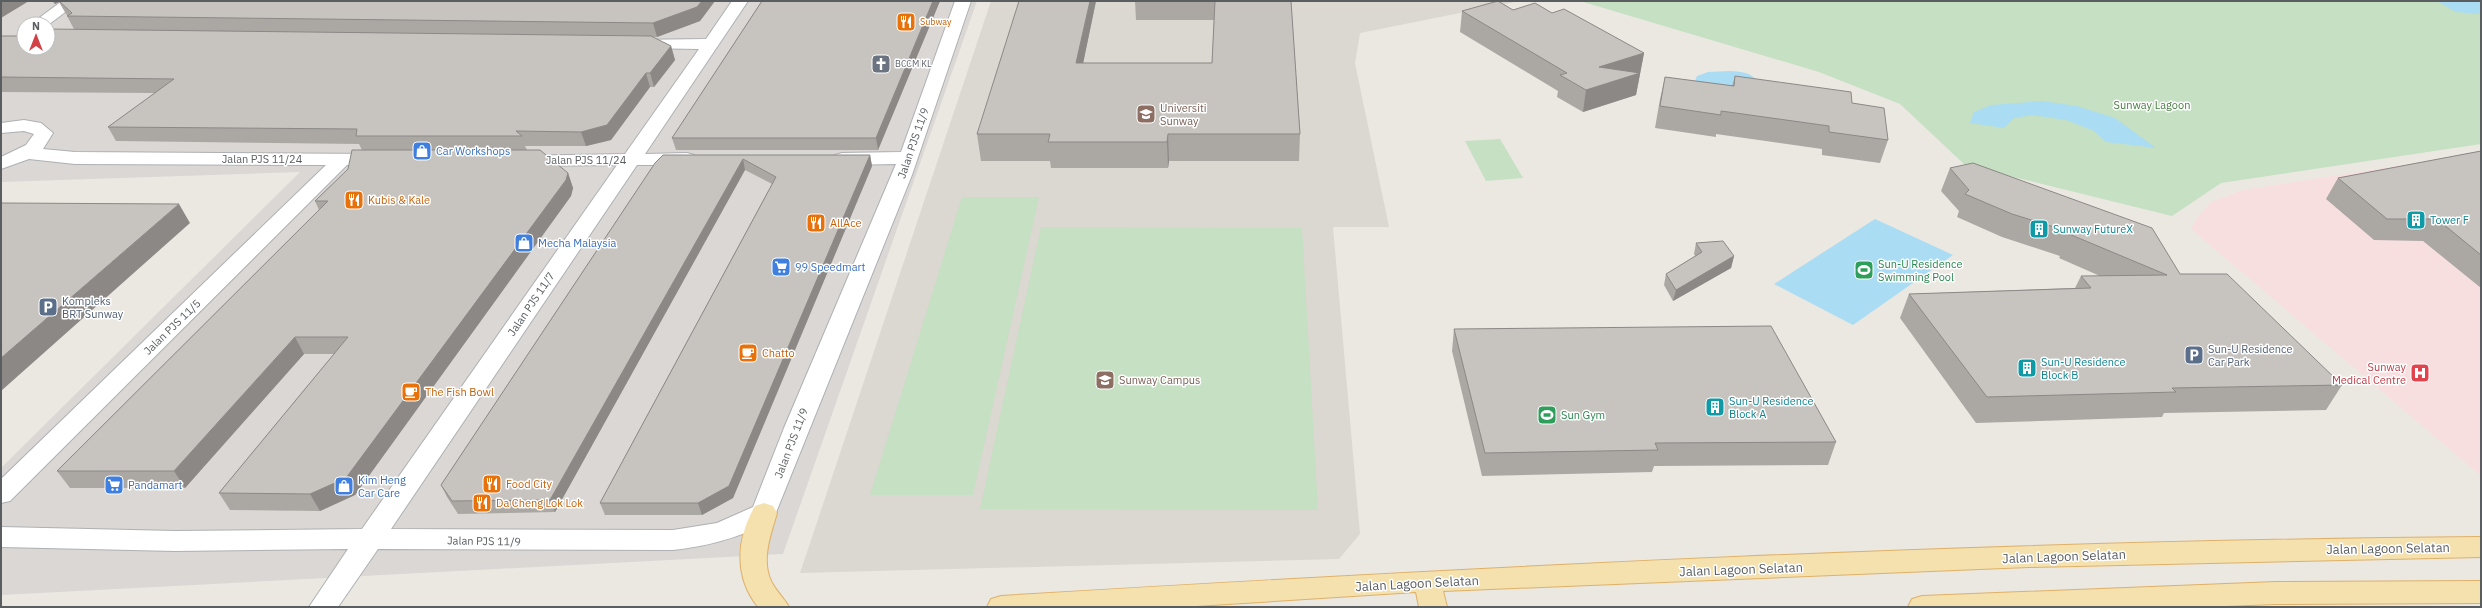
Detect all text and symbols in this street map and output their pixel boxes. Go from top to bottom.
restaurant icon: Subway [895,11,917,33]
north arrow [16,16,56,56]
place label: Subway [920,16,952,27]
text: N [32,19,40,33]
church icon: BCCM KL [870,53,892,75]
place label: BCCM KL [895,58,932,69]
park label: Sunway Lagoon [2114,98,2190,112]
place label: Universiti Sunway [1160,101,1207,128]
school or university icon: Universiti Sunway [1135,103,1157,125]
street label: Jalan PJS 11/9 [894,106,932,180]
shop icon: Car Workshops [411,140,433,162]
place label: Car Workshops [436,144,510,158]
street label: Jalan PJS 11/24 [222,152,303,166]
street label: Jalan PJS 11/24 [546,153,627,167]
restaurant icon: Kubis & Kale [343,189,365,211]
place label: Kubis & Kale [368,193,430,207]
building icon: Tower F [2405,209,2427,231]
restaurant icon: AllAce [805,212,827,234]
place label: Tower F [2430,213,2469,227]
place label: AllAce [830,216,862,230]
building icon: Sunway FutureX [2028,218,2050,240]
place label: Sunway FutureX [2053,222,2133,236]
shop icon: Mecha Malaysia [513,232,535,254]
place label: Mecha Malaysia [538,236,616,250]
supermarket icon: 99 Speedmart [770,256,792,278]
place label: Sun-U Residence Swimming Pool [1878,257,1963,284]
sports icon: Sun-U Residence Swimming Pool [1853,259,1875,281]
place label: 99 Speedmart [795,260,866,274]
street label: Jalan PJS 11/7 [504,269,558,339]
place label: Kompleks BRT Sunway [62,294,124,321]
parking icon: Kompleks BRT Sunway [37,296,59,318]
street label: Jalan PJS 11/5 [141,296,203,358]
cafe icon: Chatto [737,342,759,364]
place label: Sun-U Residence Car Park [2208,342,2293,369]
parking icon: Sun-U Residence Car Park [2183,344,2205,366]
place label: Chatto [762,346,795,360]
place label: Sun-U Residence Block B [2041,355,2126,382]
building icon: Sun-U Residence Block B [2016,357,2038,379]
place label: Sunway Medical Centre [2332,360,2406,387]
hospital icon: Sunway Medical Centre [2409,362,2431,384]
school or university icon: Sunway Campus [1094,369,1116,391]
place label: Sunway Campus [1119,373,1200,387]
cafe icon: The Fish Bowl [400,381,422,403]
place label: The Fish Bowl [425,385,494,399]
place label: Sun-U Residence Block A [1729,394,1814,421]
building icon: Sun-U Residence Block A [1704,396,1726,418]
sports icon: Sun Gym [1536,404,1558,426]
street label: Jalan PJS 11/9 [771,406,811,480]
place label: Sun Gym [1561,408,1605,422]
place label: Kim Heng Car Care [358,473,406,500]
restaurant icon: Food City [481,473,503,495]
supermarket icon: Pandamart [103,474,125,496]
shop icon: Kim Heng Car Care [333,475,355,497]
place label: Food City [506,477,553,491]
place label: Pandamart [128,478,182,492]
restaurant icon: Da Cheng Lok Lok [471,492,493,514]
place label: Da Cheng Lok Lok [496,496,583,510]
street label: Jalan PJS 11/9 [447,533,521,549]
street label: Jalan Lagoon Selatan [2326,539,2450,558]
street label: Jalan Lagoon Selatan [2002,546,2126,567]
street label: Jalan Lagoon Selatan [1679,559,1803,580]
street label: Jalan Lagoon Selatan [1355,572,1479,595]

